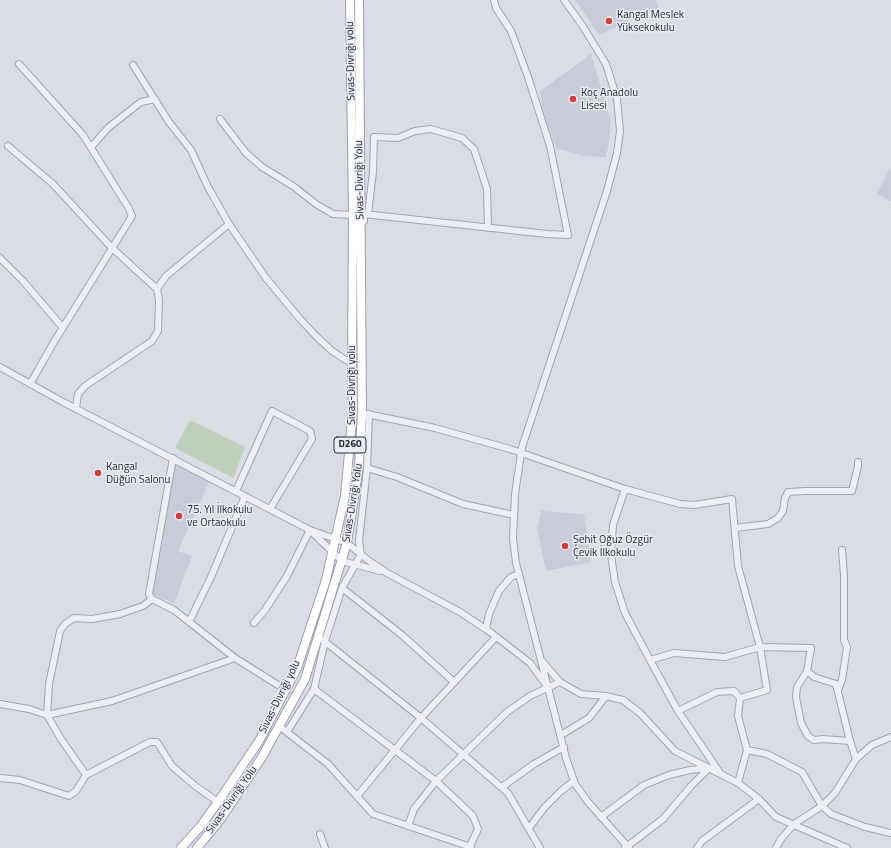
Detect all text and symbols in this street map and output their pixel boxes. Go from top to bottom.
place label: Kangal Meslek Yüksekokulu [617,8,684,34]
marker: Kangal Meslek Yüksekokulu [604,16,614,26]
street label: Sivas-Divriği yolu [344,21,358,101]
place label: Koç Anadolu Lisesi [581,86,638,112]
marker: Koç Anadolu Lisesi [568,94,578,104]
street label: Sivas-Divriği Yolu [353,140,367,220]
street label: Sivas-Divriği yolu [345,345,359,425]
road number: D260 [334,437,366,453]
place label: Kangal Düğün Salonu [106,460,170,486]
street label: Sivas-Divriği Yolu [340,463,366,543]
marker: Kangal Düğün Salonu [93,468,103,478]
place label: 75. Yıl İlkokulu ve Ortaokulu [187,503,252,529]
marker: 75. Yıl İlkokulu ve Ortaokulu [174,511,184,521]
place label: Şehit Oğuz Özgür Çevik İlkokulu [573,533,653,559]
marker: Şehit Oğuz Özgür Çevik İlkokulu [560,541,570,551]
street label: Sivas-Divriği yolu [257,658,303,736]
street label: Sivas-Divriği Yolu [204,764,260,836]

